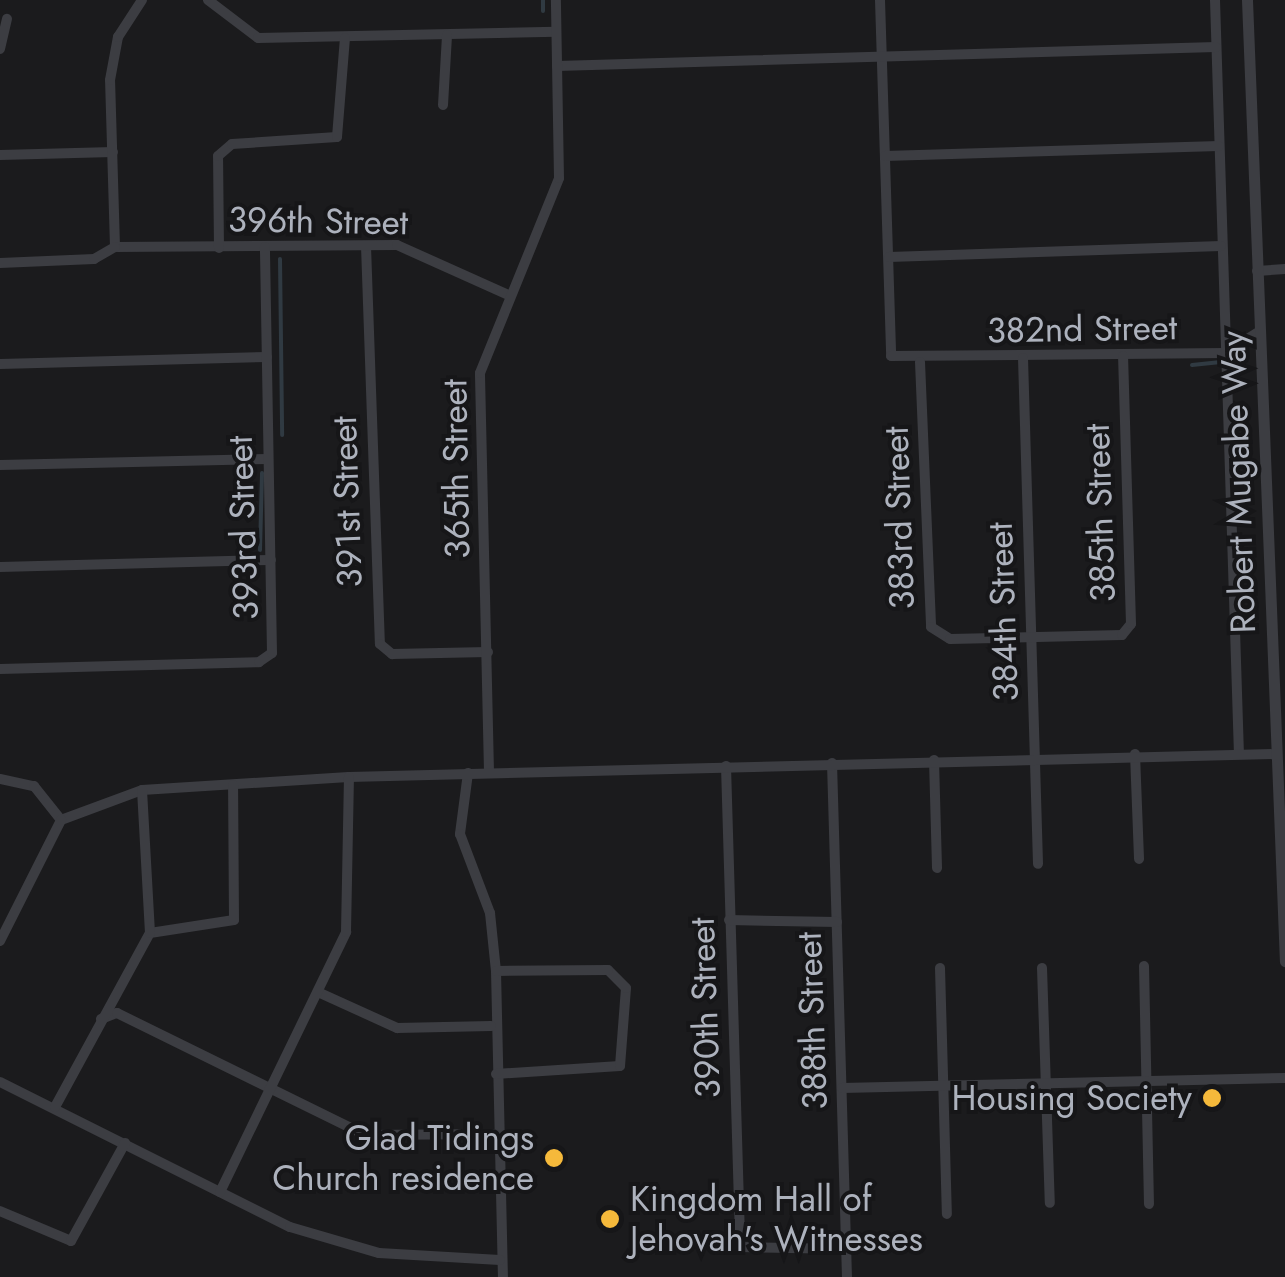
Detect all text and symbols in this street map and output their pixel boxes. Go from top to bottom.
street label: 396th Street [228,198,408,244]
street label: 382nd Street [986,306,1178,352]
street label: Robert Mugabe Way [1212,330,1264,634]
street label: 365th Street [433,379,479,559]
street label: 391st Street [323,416,371,588]
street label: 385th Street [1076,423,1124,603]
street label: 383rd Street [875,426,923,610]
street label: 393rd Street [219,435,267,621]
street label: 384th Street [979,522,1027,702]
street label: 390th Street [681,917,729,1099]
street label: 388th Street [788,931,836,1111]
place label: Housing Society [952,1077,1192,1119]
marker: Housing Society [1201,1087,1223,1109]
place label: Glad Tidings Church residence [272,1117,534,1199]
marker: Glad Tidings Church residence [543,1147,565,1169]
place label: Kingdom Hall of Jehovah's Witnesses [630,1178,923,1260]
marker: Kingdom Hall of Jehovah's Witnesses [599,1208,621,1230]

